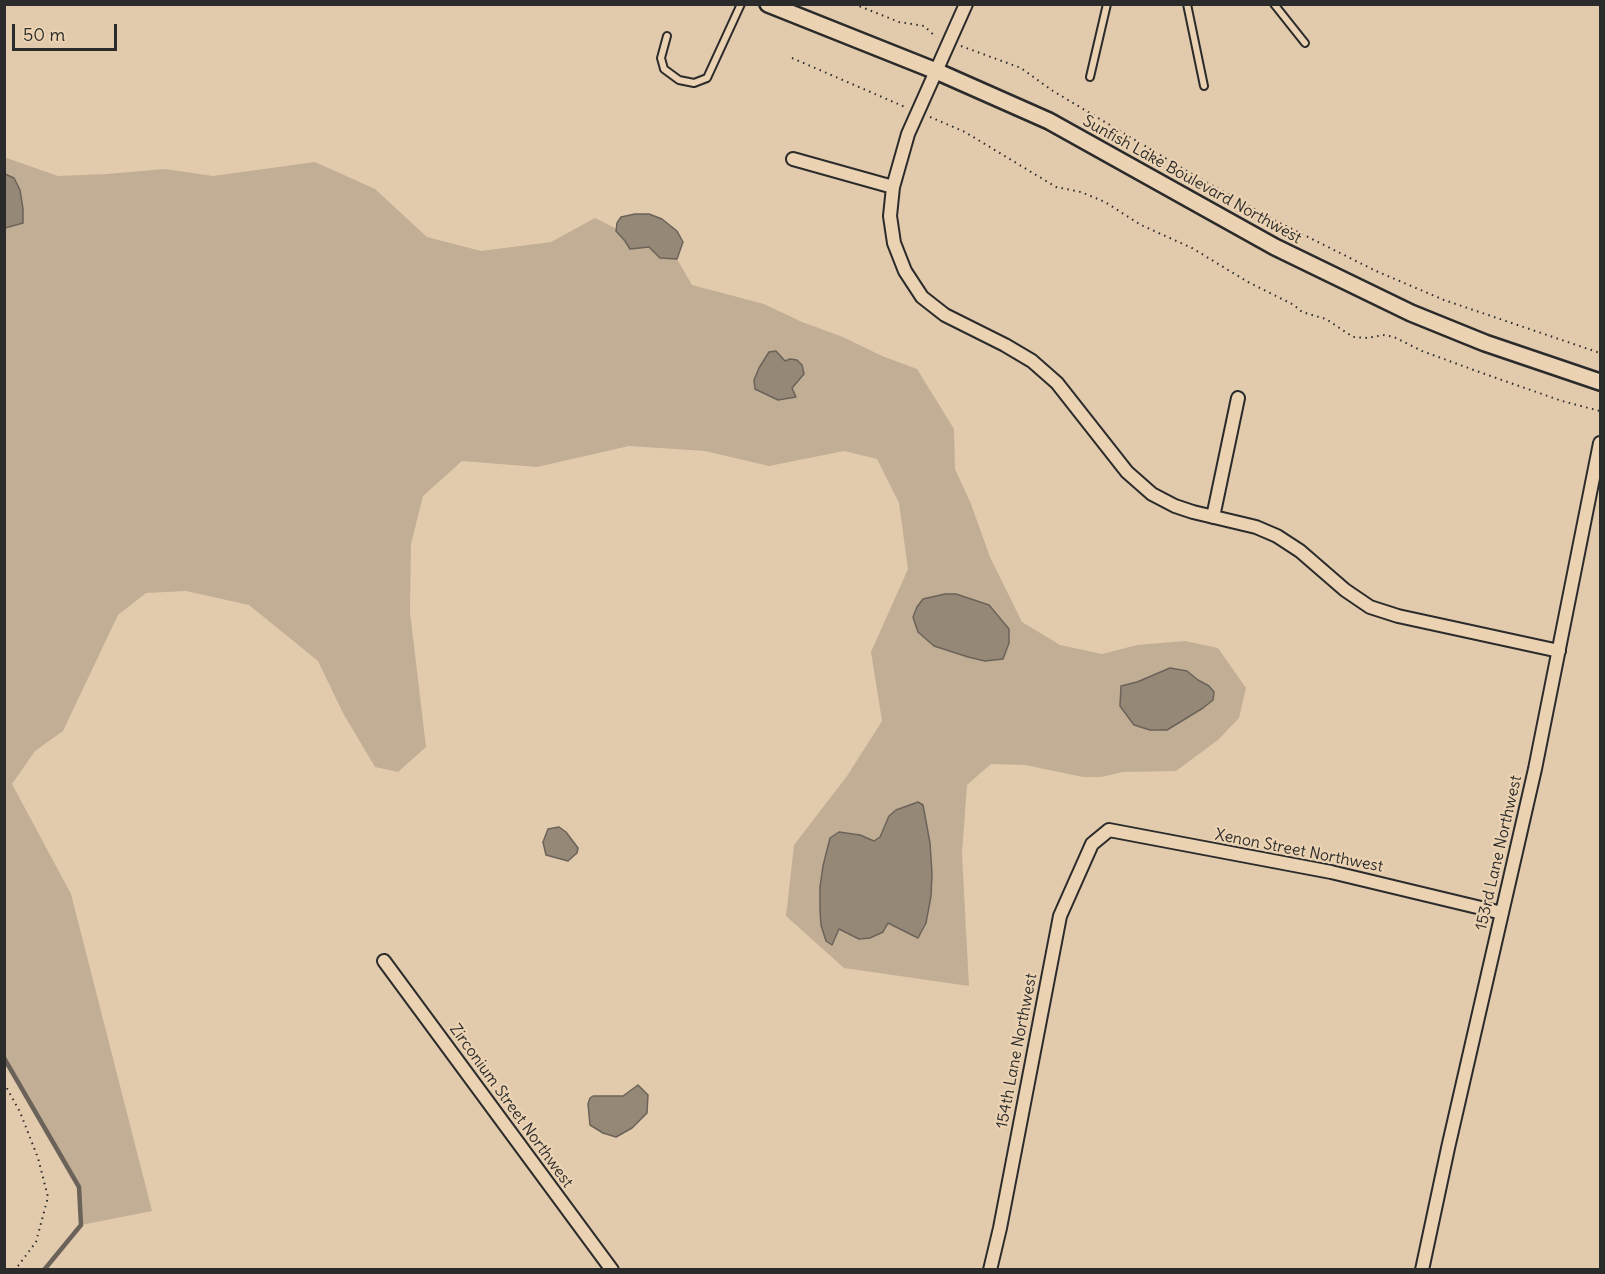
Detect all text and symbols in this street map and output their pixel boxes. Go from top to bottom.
scale bar [15,12,120,50]
text: 50 m [23,23,65,46]
street label: Sunfish Lake Boulevard Northwest [1079,112,1305,248]
street label: 153rd Lane Northwest [1472,774,1526,932]
street label: Xenon Street Northwest [1213,825,1385,877]
street label: 154th Lane Northwest [993,972,1041,1130]
street label: Zirconium Street Northwest [445,1021,577,1191]

